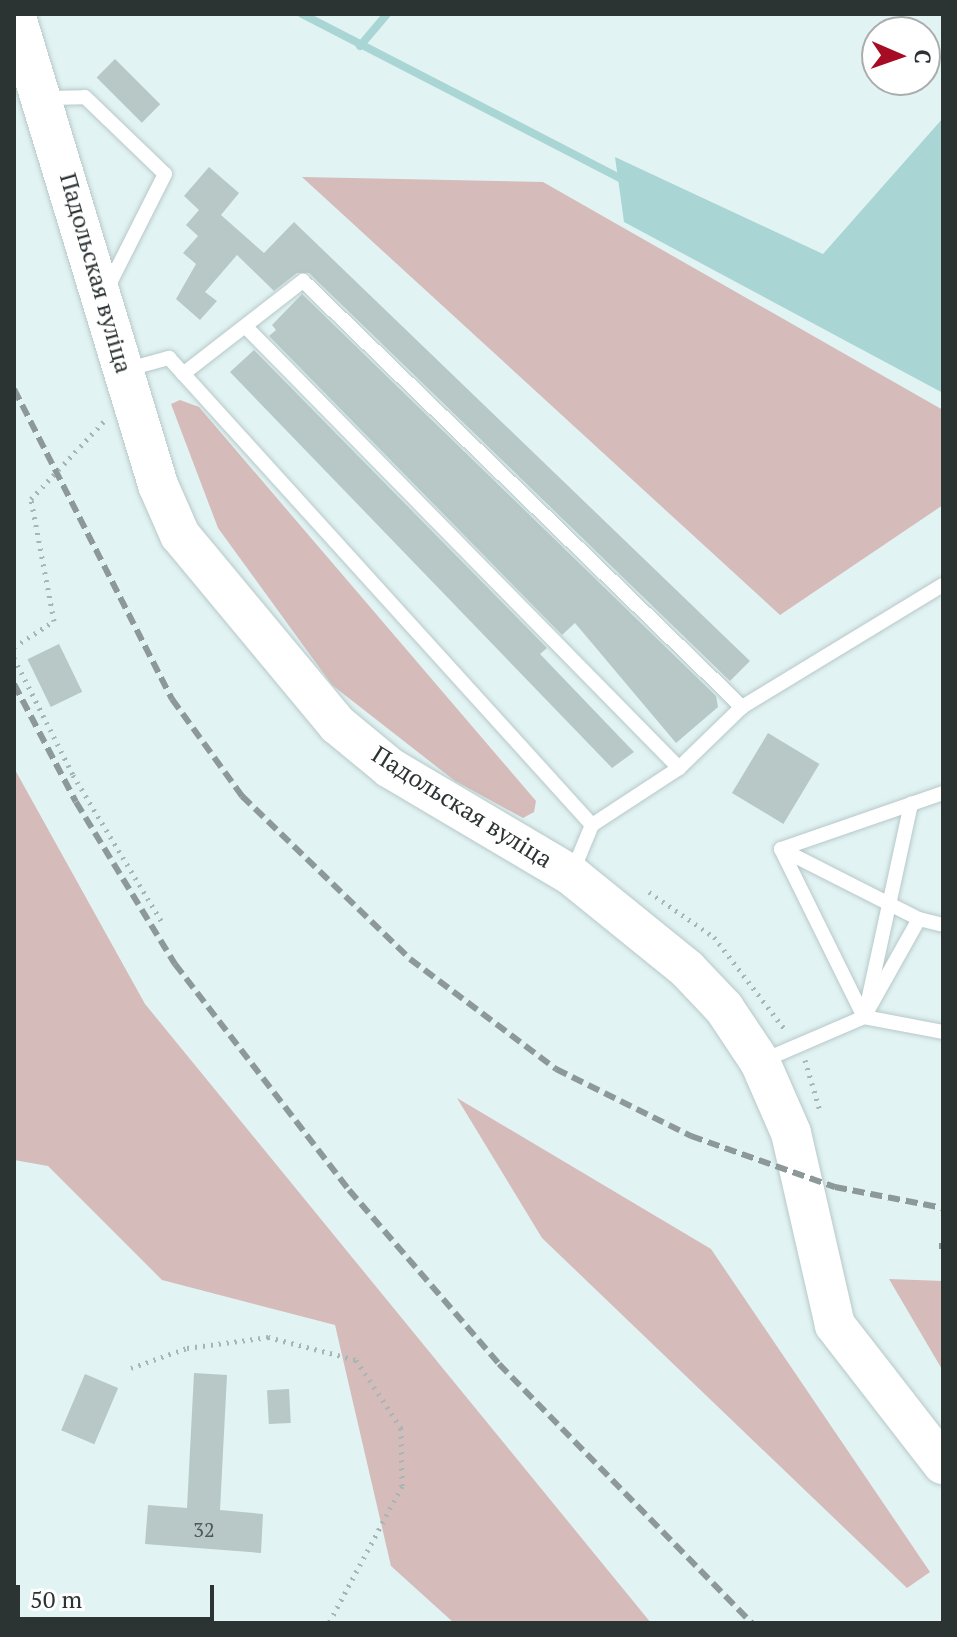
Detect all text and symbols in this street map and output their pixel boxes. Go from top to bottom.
north arrow [861,16,941,96]
text: С [909,49,938,64]
street label: Падольская вуліца [54,170,138,376]
street label: Падольская вуліца [367,740,557,874]
house number: 32 [193,1517,215,1541]
scale bar [20,1569,218,1619]
text: 50 m [30,1583,82,1615]

